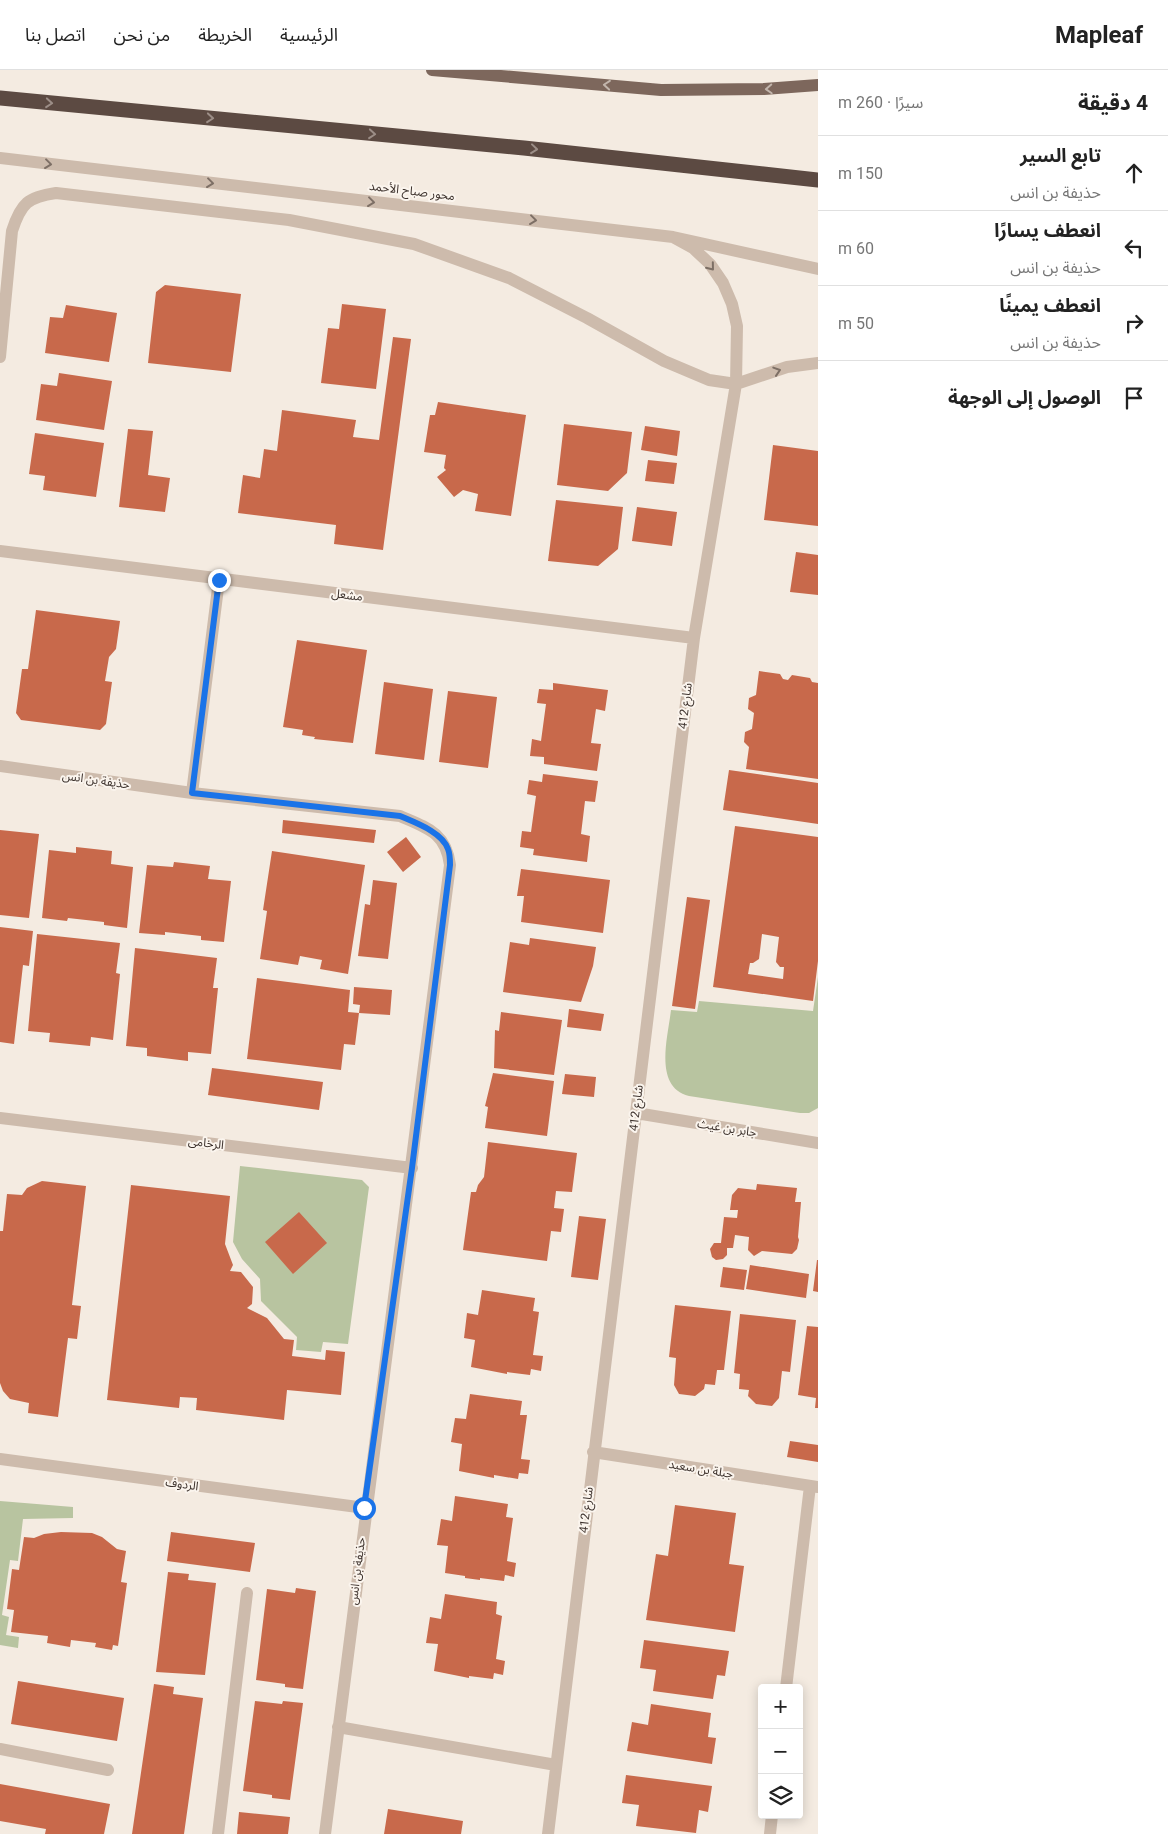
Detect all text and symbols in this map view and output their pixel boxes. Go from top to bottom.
text: Mapleaf [1055,21,1143,49]
text: اتصل بنا [25,24,86,45]
text: من نحن [114,24,170,45]
text: الخريطة [198,24,252,45]
text: الرئيسية [280,24,338,45]
one-way arrow [603,80,611,91]
one-way arrow [765,83,773,94]
text: 4 دقيقة [1078,91,1148,115]
text: سيرًا · 260 m [838,93,923,112]
one-way arrow [45,97,53,108]
one-way arrow [207,112,215,123]
one-way arrow [368,128,376,139]
one-way arrow [530,143,538,154]
text: تابع السير [1020,144,1101,167]
one-way arrow [45,158,53,169]
icon: ahead [1120,159,1148,187]
text: 150 m [838,164,883,183]
one-way arrow [206,177,214,188]
street label: محور صباح الأحمد [368,179,456,205]
text: حذيفة بن انس [1010,183,1101,202]
one-way arrow [368,196,376,207]
one-way arrow [529,214,537,225]
text: انعطف يسارًا [994,219,1101,242]
icon: left [1120,234,1148,262]
text: 60 m [838,239,874,258]
text: حذيفة بن انس [1010,258,1101,277]
one-way arrow [705,261,714,270]
text: انعطف يمينًا [999,294,1101,317]
icon: right [1120,309,1148,337]
text: 50 m [838,314,874,333]
text: حذيفة بن انس [1010,333,1101,352]
one-way arrow [772,366,780,376]
icon: arrive [1120,384,1148,412]
text: الوصول إلى الوجهة [948,386,1101,409]
route end [208,569,231,592]
street label: مشعل [331,586,363,604]
street label: شارع 412 [675,682,697,730]
street label: حذيفة بن انس [61,768,131,792]
street label: شارع 412 [626,1084,648,1132]
street label: جابر بن غيث [696,1116,758,1140]
street label: الرخامى [187,1134,225,1152]
street label: جبلة بن سعيد [668,1457,734,1481]
street label: الردوف [165,1475,200,1493]
street label: شارع 412 [576,1486,598,1534]
route start [353,1497,376,1520]
street label: حذيفة بن انس [346,1536,368,1606]
map controls [758,1684,803,1819]
button: + [758,1684,803,1729]
button: − [758,1729,803,1774]
button: layers [758,1774,803,1819]

